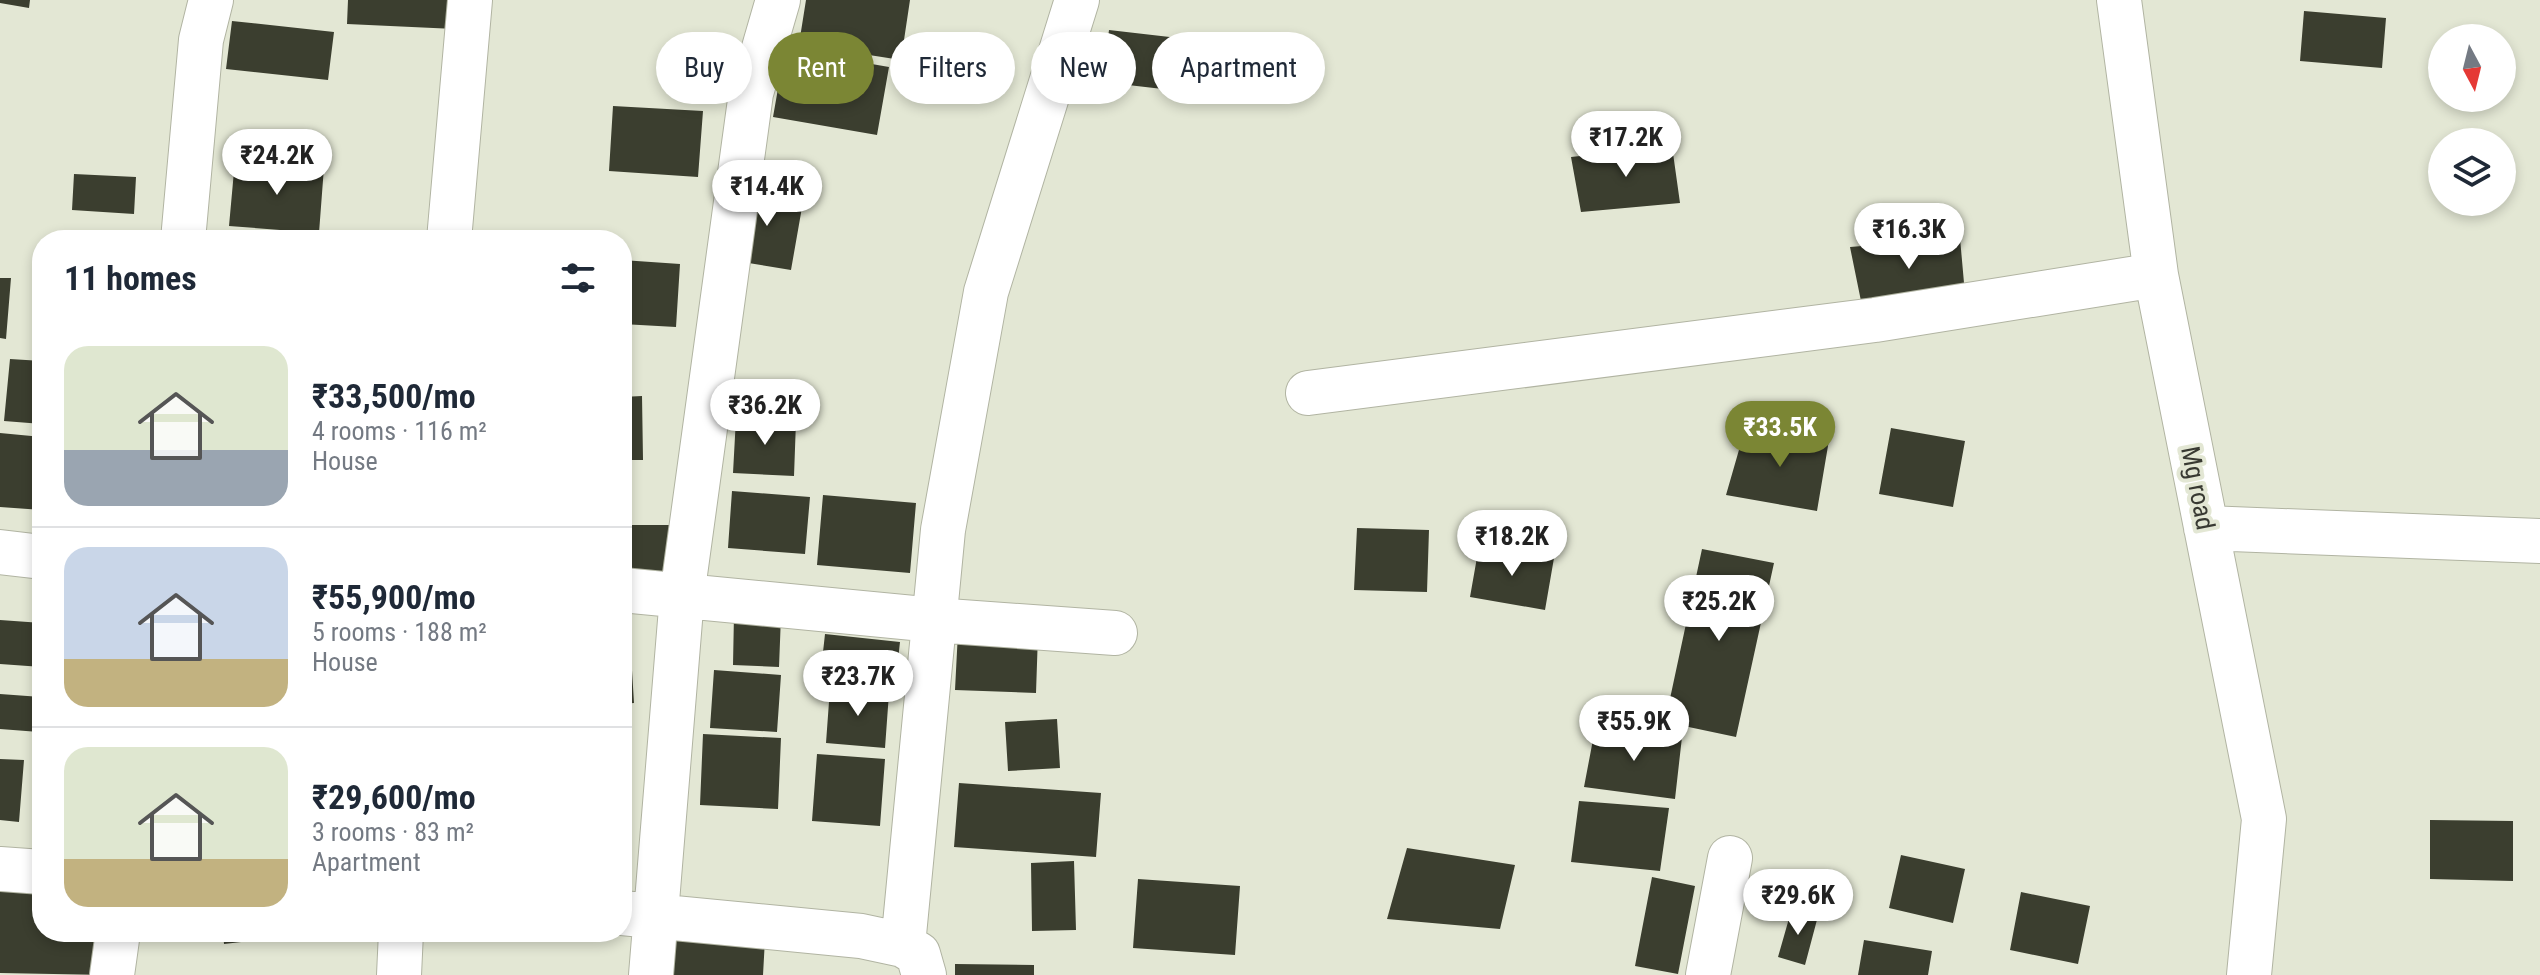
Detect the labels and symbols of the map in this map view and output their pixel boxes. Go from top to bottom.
north arrow [2428,24,2516,112]
pin: ₹17.2K [1561,111,1691,179]
pin: ₹24.2K [212,129,342,197]
pin: ₹14.4K [702,160,832,228]
pin: ₹16.3K [1844,203,1974,271]
pin: ₹36.2K [700,379,830,447]
pin: ₹33.5K [1715,401,1845,469]
street label: Mg road [2175,444,2221,532]
pin: ₹18.2K [1447,510,1577,578]
pin: ₹25.2K [1654,575,1784,643]
pin: ₹23.7K [793,650,923,718]
pin: ₹55.9K [1569,695,1699,763]
pin: ₹29.6K [1733,869,1863,937]

